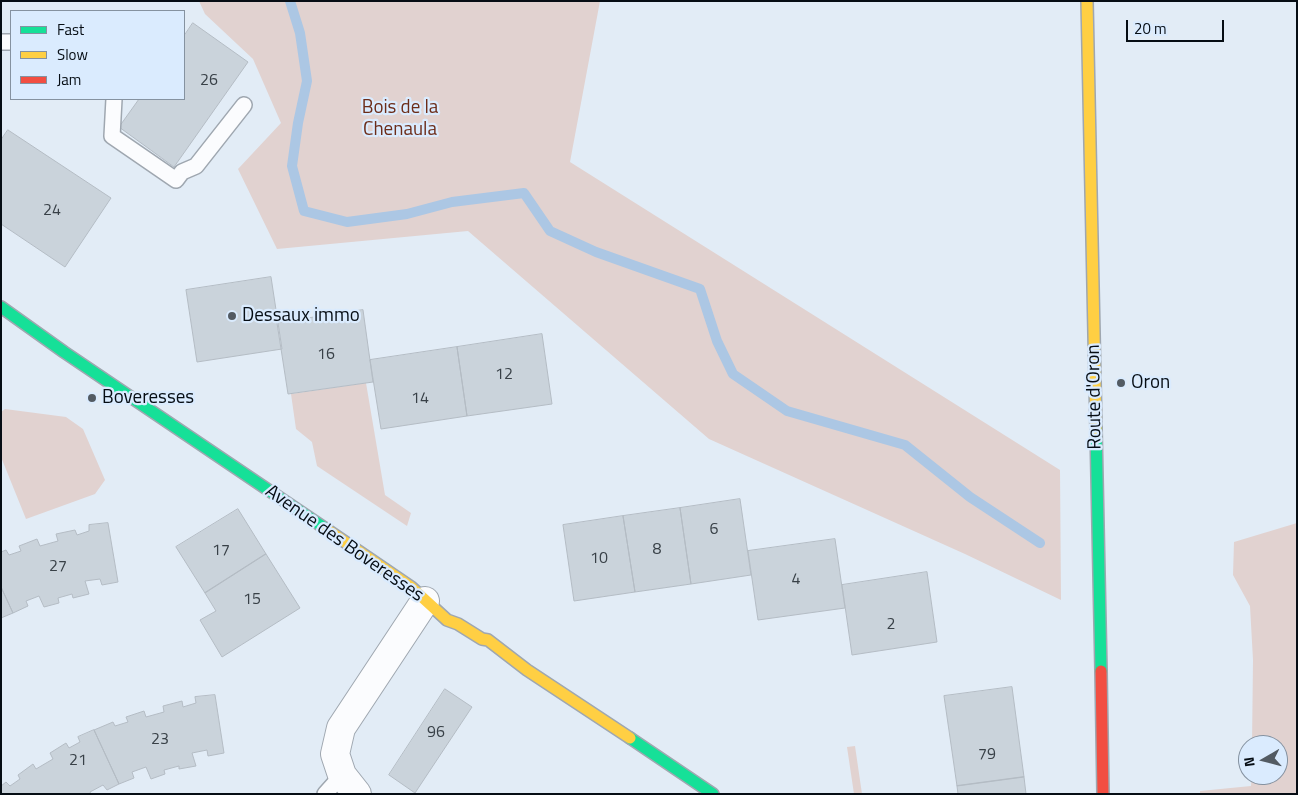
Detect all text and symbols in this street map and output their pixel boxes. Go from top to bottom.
legend [10,10,185,100]
scale bar [1128,10,1226,42]
text: 20 m [1134,17,1167,40]
text: Fast [57,18,84,41]
text: Slow [57,43,88,66]
text: Jam [57,68,81,91]
house number: 26 [200,71,218,91]
park label: Bois de la Chenaula [362,97,438,141]
house number: 24 [43,201,61,221]
place label: Dessaux immo [242,305,360,327]
marker: Dessaux immo [226,310,238,322]
street label: Route d'Oron [1083,344,1107,450]
house number: 16 [317,345,335,365]
house number: 12 [495,365,513,385]
place label: Oron [1131,372,1170,394]
marker: Oron [1115,377,1127,389]
place label: Boveresses [102,387,194,409]
house number: 14 [411,389,429,409]
marker: Boveresses [86,392,98,404]
street label: Avenue des Boveresses [260,481,428,607]
house number: 6 [710,520,718,540]
house number: 8 [653,540,661,560]
house number: 17 [212,541,230,561]
house number: 10 [590,549,608,569]
house number: 27 [49,557,67,577]
house number: 4 [792,570,800,590]
house number: 15 [243,590,261,610]
house number: 2 [887,615,895,635]
house number: 96 [427,723,445,743]
house number: 23 [151,730,169,750]
north arrow [1238,735,1288,785]
house number: 79 [978,745,996,765]
house number: 21 [69,751,87,771]
text: N [1238,756,1260,768]

